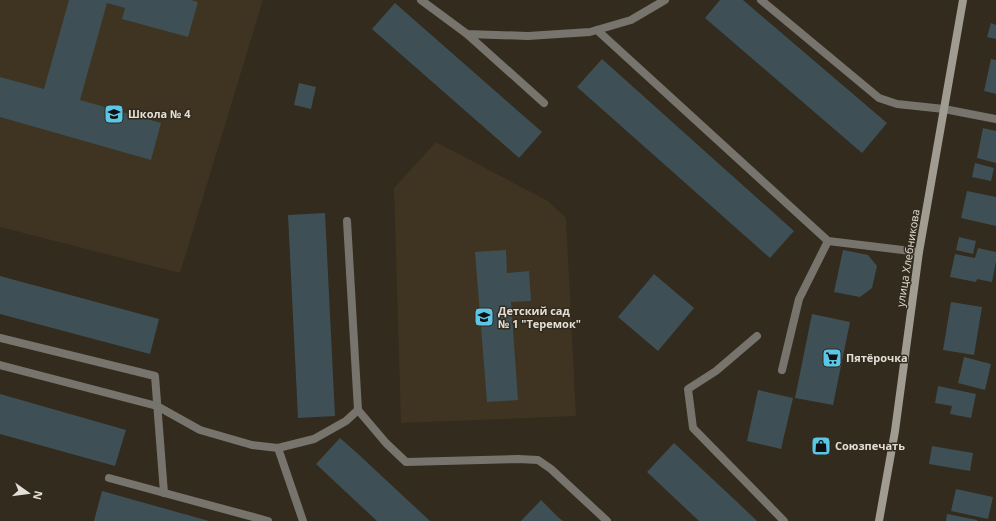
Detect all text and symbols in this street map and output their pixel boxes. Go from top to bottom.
school or university icon: Школа № 4 [103,103,125,125]
place label: Школа № 4 [128,106,191,121]
street label: улица Хлебникова [892,208,923,308]
place label: Детский сад № 1 "Теремок" [498,303,581,331]
school or university icon: Детский сад № 1 "Теремок" [473,306,495,328]
supermarket icon: Пятёрочка [821,347,843,369]
place label: Пятёрочка [846,350,908,365]
shop icon: Союзпечать [810,435,832,457]
place label: Союзпечать [835,438,905,453]
north arrow [8,473,48,513]
text: N [30,489,47,502]

